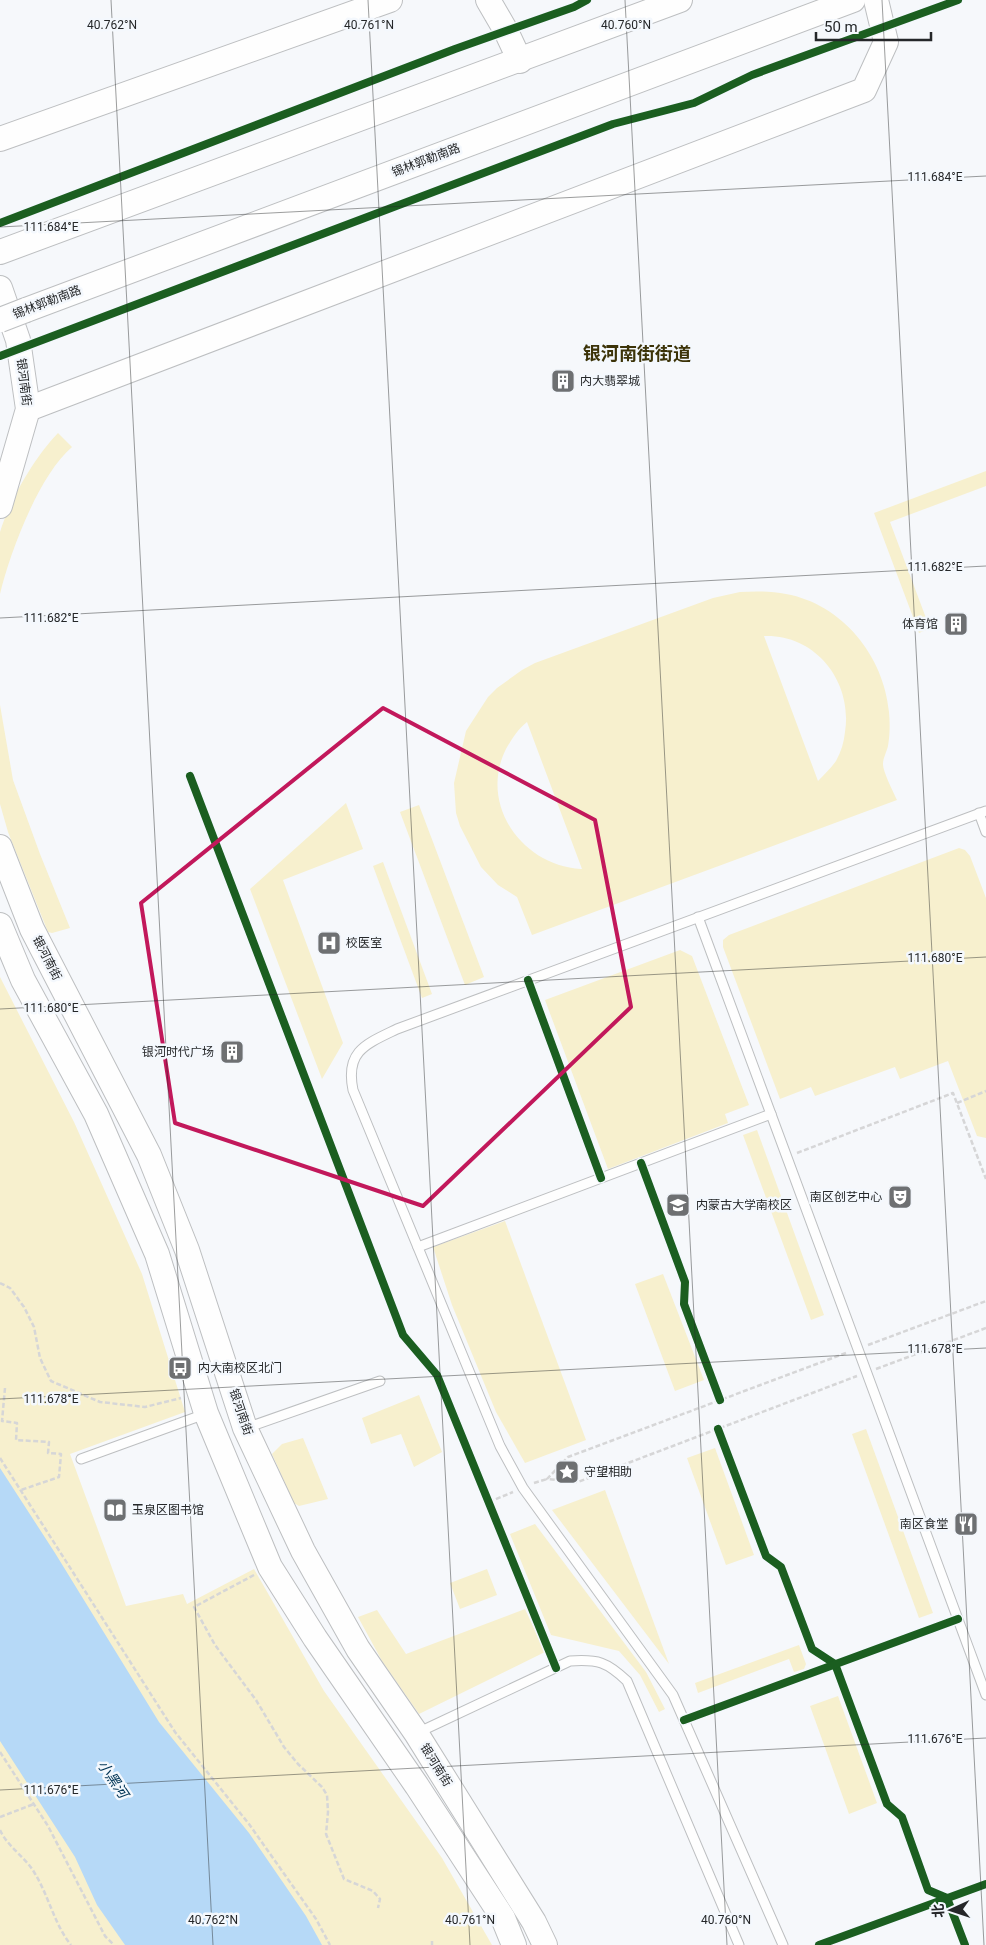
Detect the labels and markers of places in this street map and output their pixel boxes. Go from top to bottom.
building icon: 内大翡翠城 [550,368,576,394]
place label: 内大翡翠城 [580,374,640,388]
building icon: 体育馆 [943,611,969,637]
place label: 体育馆 [902,617,938,631]
hospital icon: 校医室 [316,930,342,956]
place label: 校医室 [346,936,382,950]
building icon: 银河时代广场 [219,1039,245,1065]
place label: 银河时代广场 [142,1045,214,1059]
theatre icon: 南区创艺中心 [887,1184,913,1210]
place label: 南区创艺中心 [810,1190,882,1204]
school or university icon: 内蒙古大学南校区 [665,1192,691,1218]
place label: 内蒙古大学南校区 [696,1198,792,1212]
bus stop icon: 内大南校区北门 [167,1355,193,1381]
place label: 内大南校区北门 [198,1361,282,1375]
place icon: 守望相助 [554,1459,580,1485]
place label: 守望相助 [584,1465,632,1479]
library icon: 玉泉区图书馆 [102,1497,128,1523]
place label: 玉泉区图书馆 [132,1503,204,1517]
restaurant icon: 南区食堂 [953,1511,979,1537]
place label: 南区食堂 [900,1517,948,1531]

